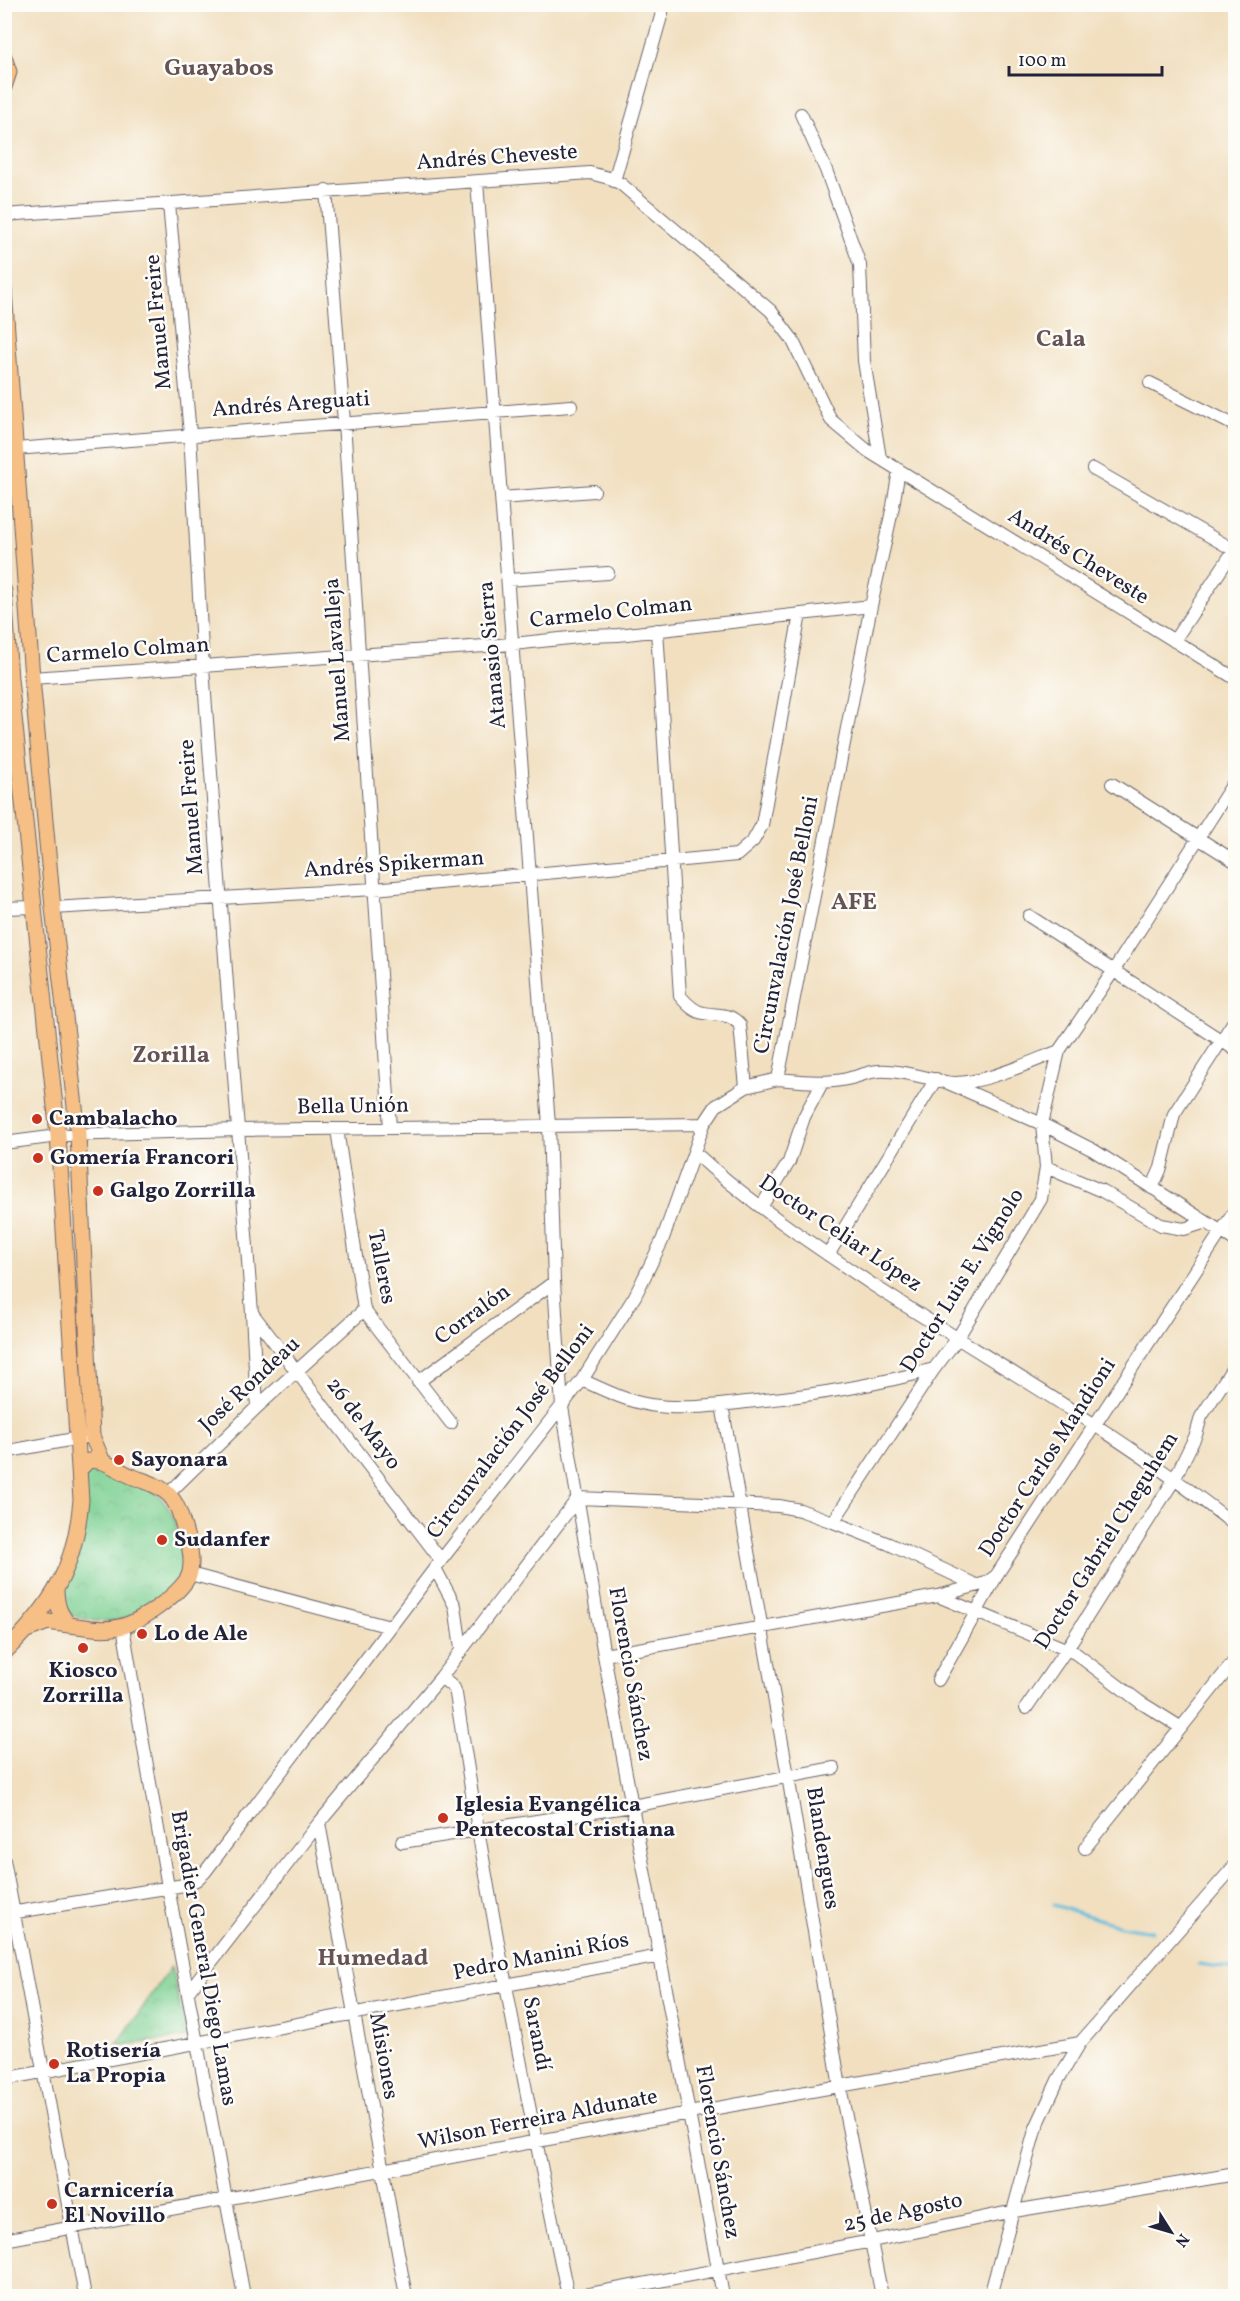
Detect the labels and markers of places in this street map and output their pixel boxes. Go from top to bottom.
place label: Cambalacho [49,1104,178,1135]
marker: Cambalacho [30,1112,44,1126]
place label: Gomería Francori [50,1143,235,1174]
marker: Gomería Francori [31,1151,45,1165]
place label: Galgo Zorrilla [110,1176,256,1207]
marker: Galgo Zorrilla [91,1184,105,1198]
place label: Sayonara [131,1445,228,1476]
marker: Sayonara [112,1453,126,1467]
place label: Sudanfer [174,1525,270,1556]
marker: Sudanfer [155,1533,169,1547]
place label: Lo de Ale [154,1619,248,1650]
marker: Lo de Ale [135,1627,149,1641]
marker: Kiosco Zorrilla [76,1641,90,1655]
place label: Kiosco Zorrilla [42,1656,124,1712]
place label: Iglesia Evangélica Pentecostal Cristiana [455,1790,675,1846]
marker: Iglesia Evangélica Pentecostal Cristiana [436,1811,450,1825]
place label: Rotisería La Propia [66,2036,166,2092]
marker: Rotisería La Propia [47,2057,61,2071]
place label: Carnicería El Novillo [64,2176,174,2232]
marker: Carnicería El Novillo [45,2197,59,2211]

